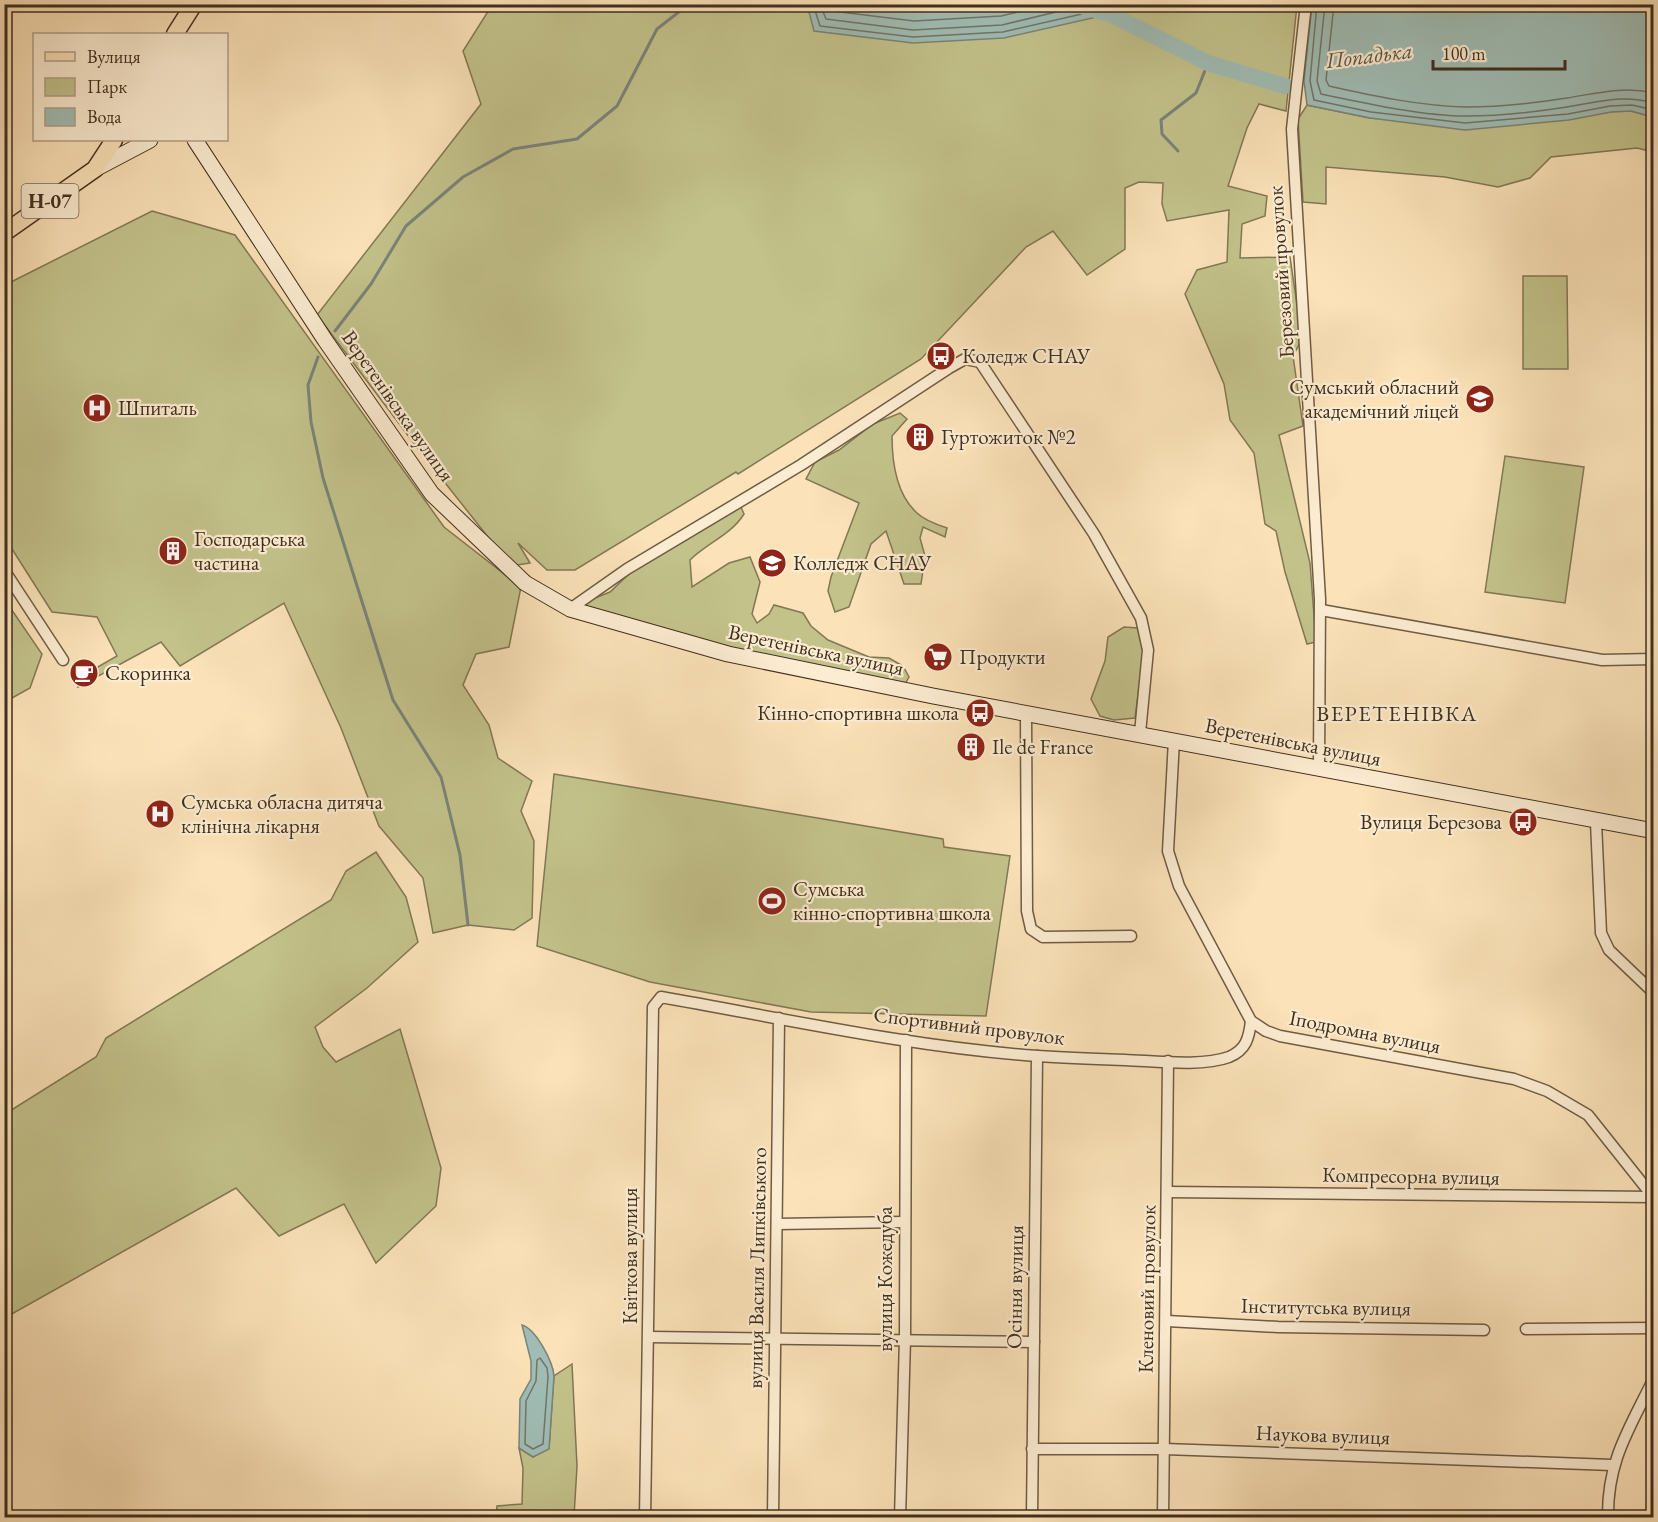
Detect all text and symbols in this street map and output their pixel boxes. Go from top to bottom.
legend [33,33,228,141]
scale bar [1433,33,1565,71]
water label: Попадька [1323,36,1414,75]
text: 100 m [1442,42,1486,65]
text: Вулиця [87,45,140,68]
text: Парк [87,75,127,98]
text: Вода [87,105,122,128]
road number: Н-07 [22,184,78,218]
street label: Березовий провулок [1261,185,1300,359]
street label: Веретенівська вулиця [336,325,461,487]
bus stop icon: Коледж СНАУ [925,340,957,372]
place label: Коледж СНАУ [962,342,1091,369]
place label: Сумський обласний академічний ліцей [1289,373,1459,424]
school or university icon: Сумський обласний академічний ліцей [1464,383,1496,415]
hospital icon: Шпиталь [81,392,113,424]
place label: Шпиталь [118,394,197,421]
building icon: Гуртожиток №2 [904,421,936,453]
place label: Гуртожиток №2 [941,423,1075,450]
place label: Господарська частина [194,525,306,576]
building icon: Господарська частина [157,535,189,567]
school or university icon: Колледж СНАУ [756,547,788,579]
place label: Колледж СНАУ [793,549,932,576]
street label: Веретенівська вулиця [726,618,906,681]
supermarket icon: Продукти [922,641,954,673]
place label: Продукти [959,643,1046,670]
cafe icon: Скоринка [68,657,100,689]
place label: Скоринка [105,659,192,686]
bus stop icon: Кінно-спортивна школа [964,697,996,729]
place label: Кінно-спортивна школа [757,699,960,726]
district label: ВЕРЕТЕНІВКА [1316,699,1478,728]
street label: Веретенівська вулиця [1203,711,1383,772]
building icon: Ile de France [955,731,987,763]
place label: Ile de France [992,733,1093,760]
place label: Сумська обласна дитяча клінічна лікарня [181,788,383,839]
hospital icon: Сумська обласна дитяча клінічна лікарня [144,798,176,830]
bus stop icon: Вулиця Березова [1507,806,1539,838]
place label: Вулиця Березова [1360,808,1503,835]
place label: Сумська кінно-спортивна школа [793,875,992,926]
sports icon: Сумська кінно-спортивна школа [756,885,788,917]
street label: Спортивний провулок [872,1000,1066,1051]
street label: Іподромна вулиця [1287,1004,1443,1059]
street label: вулиця Василя Липківського [741,1147,772,1389]
street label: Компресорна вулиця [1322,1160,1500,1191]
street label: Квіткова вулиця [616,1188,643,1324]
street label: Кленовий провулок [1132,1205,1161,1373]
street label: вулиця Кожедуба [871,1206,898,1352]
street label: Осіння вулиця [1000,1225,1029,1349]
street label: Інститутська вулиця [1241,1292,1411,1321]
street label: Наукова вулиця [1255,1419,1391,1450]

